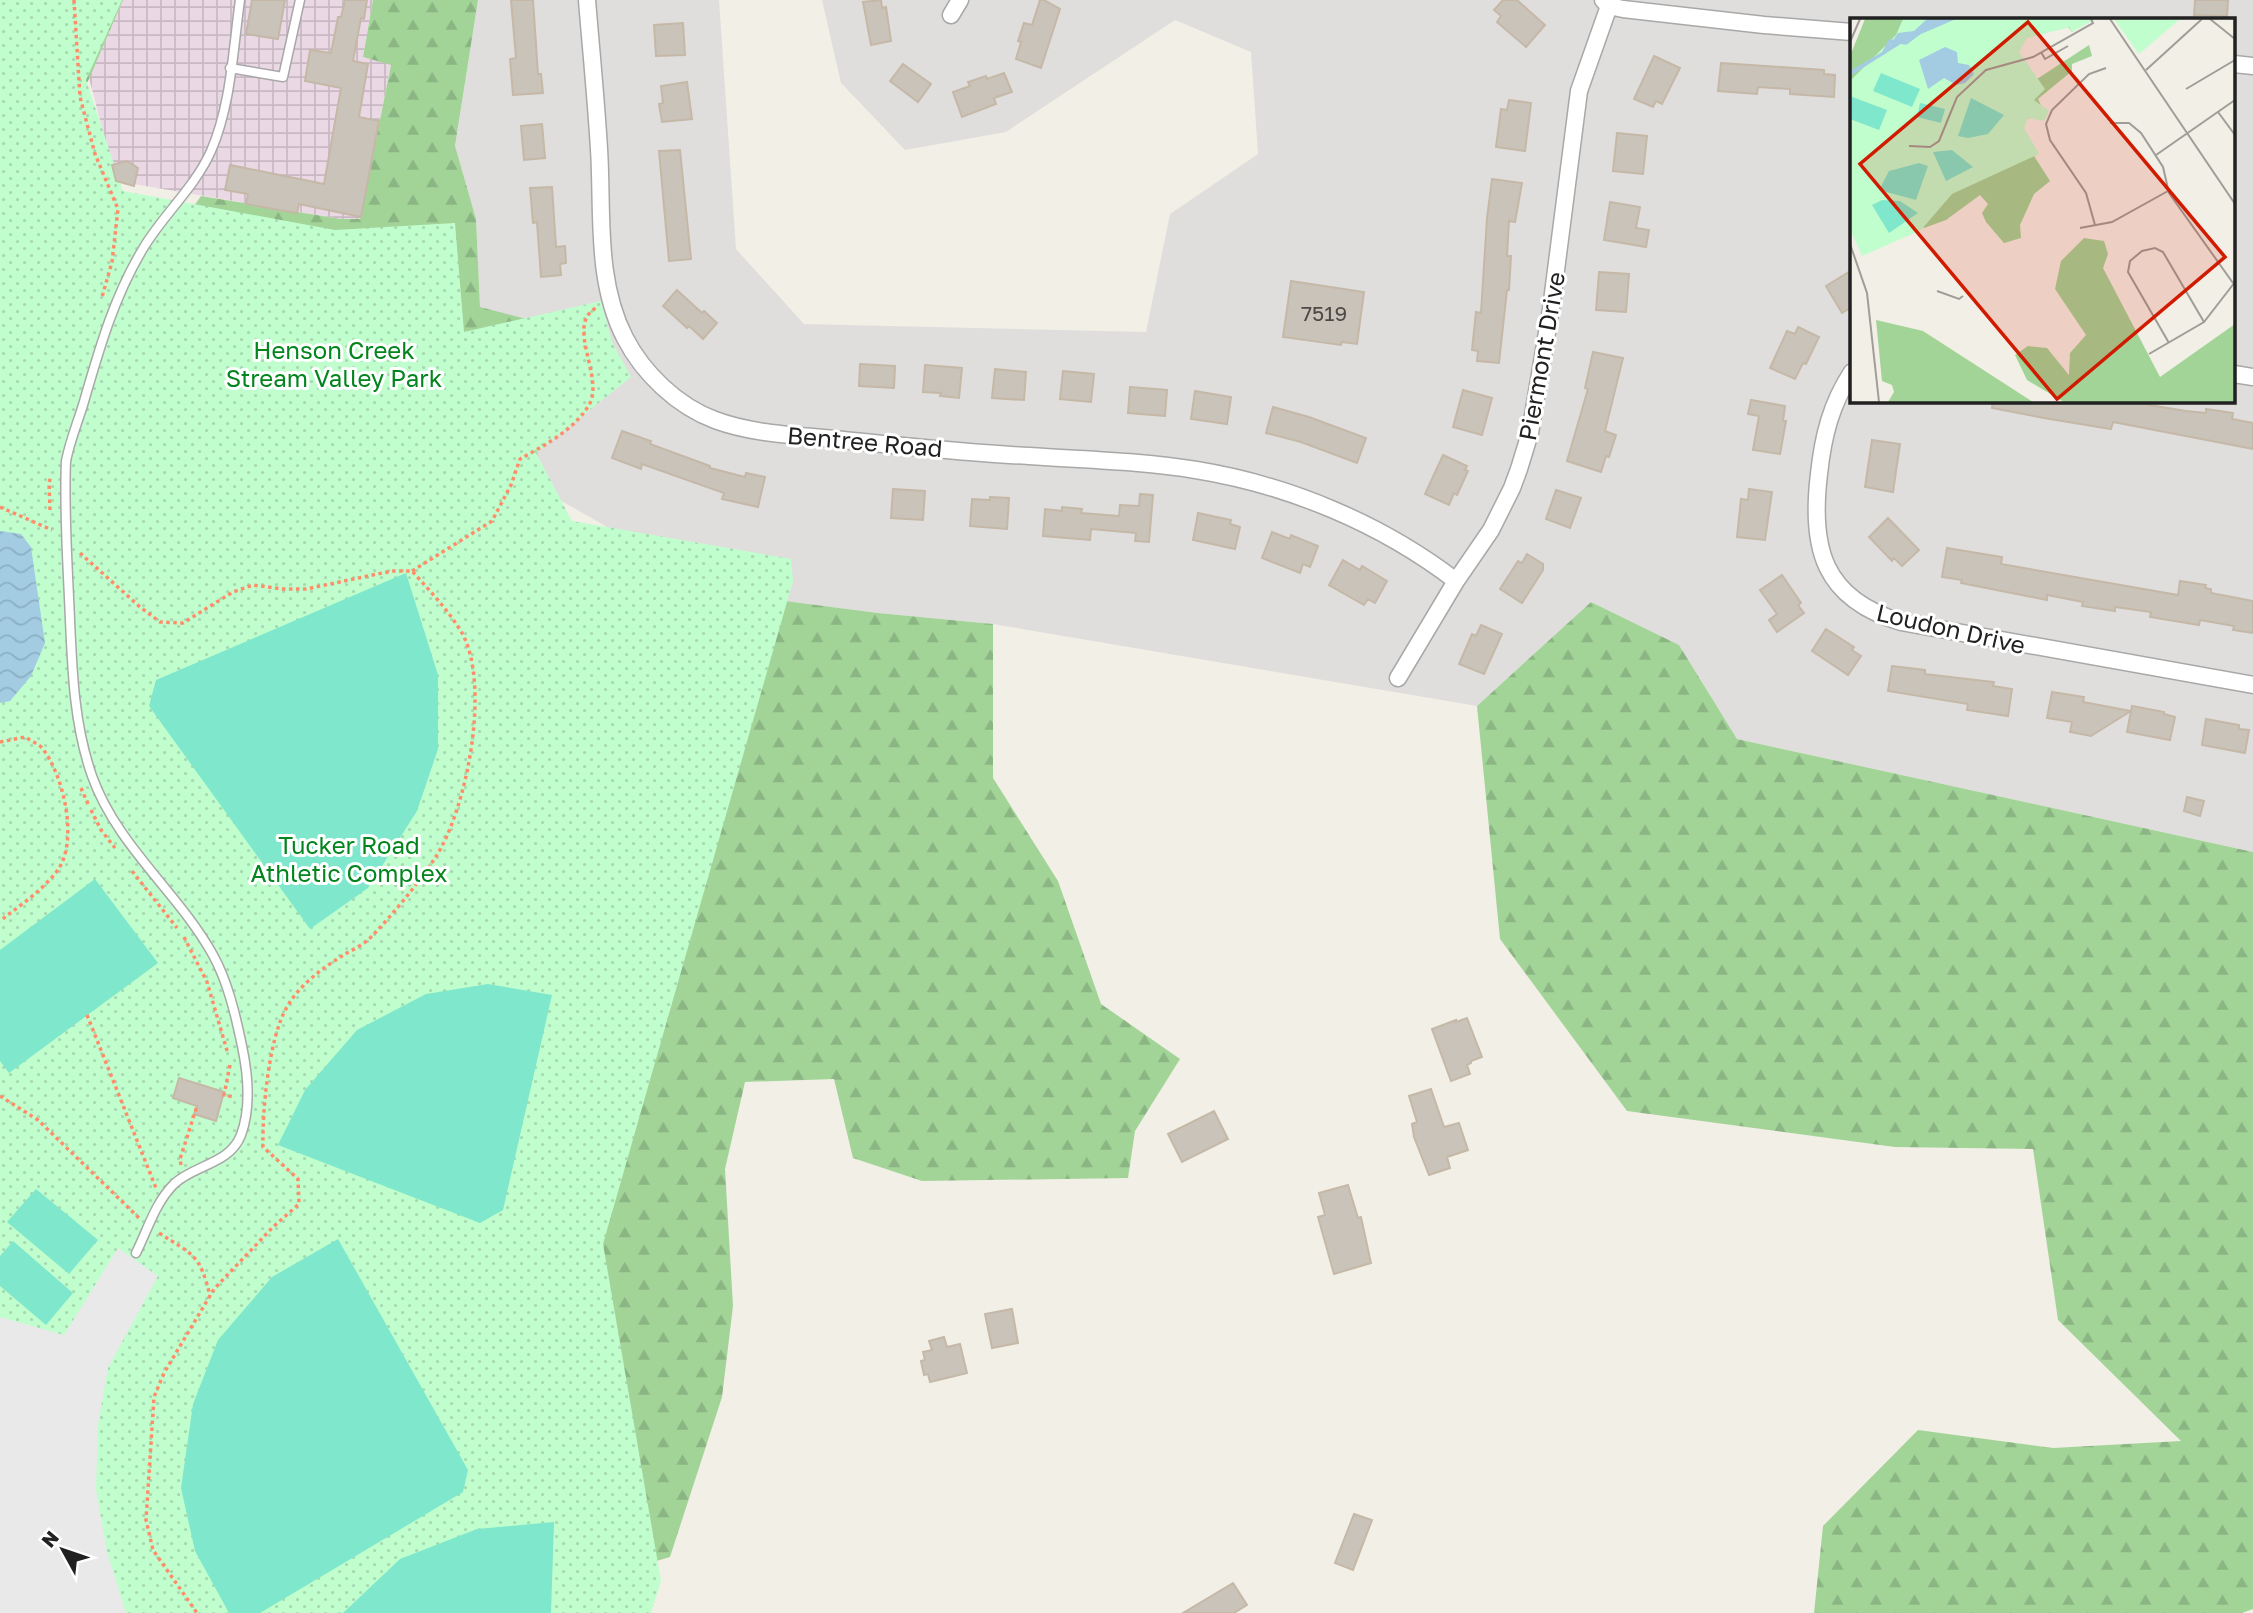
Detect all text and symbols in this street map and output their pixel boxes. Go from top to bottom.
inset map [1850,18,2236,402]
street label: Piermont Drive [1512,269,1570,443]
house number: 7519 [1301,300,1347,326]
park label: Henson Creek Stream Valley Park [226,335,442,392]
street label: Bentree Road [786,420,944,462]
street label: Loudon Drive [1874,597,2028,659]
park label: Tucker Road Athletic Complex [251,830,447,887]
north arrow [28,1515,98,1585]
text: N [36,1526,63,1552]

